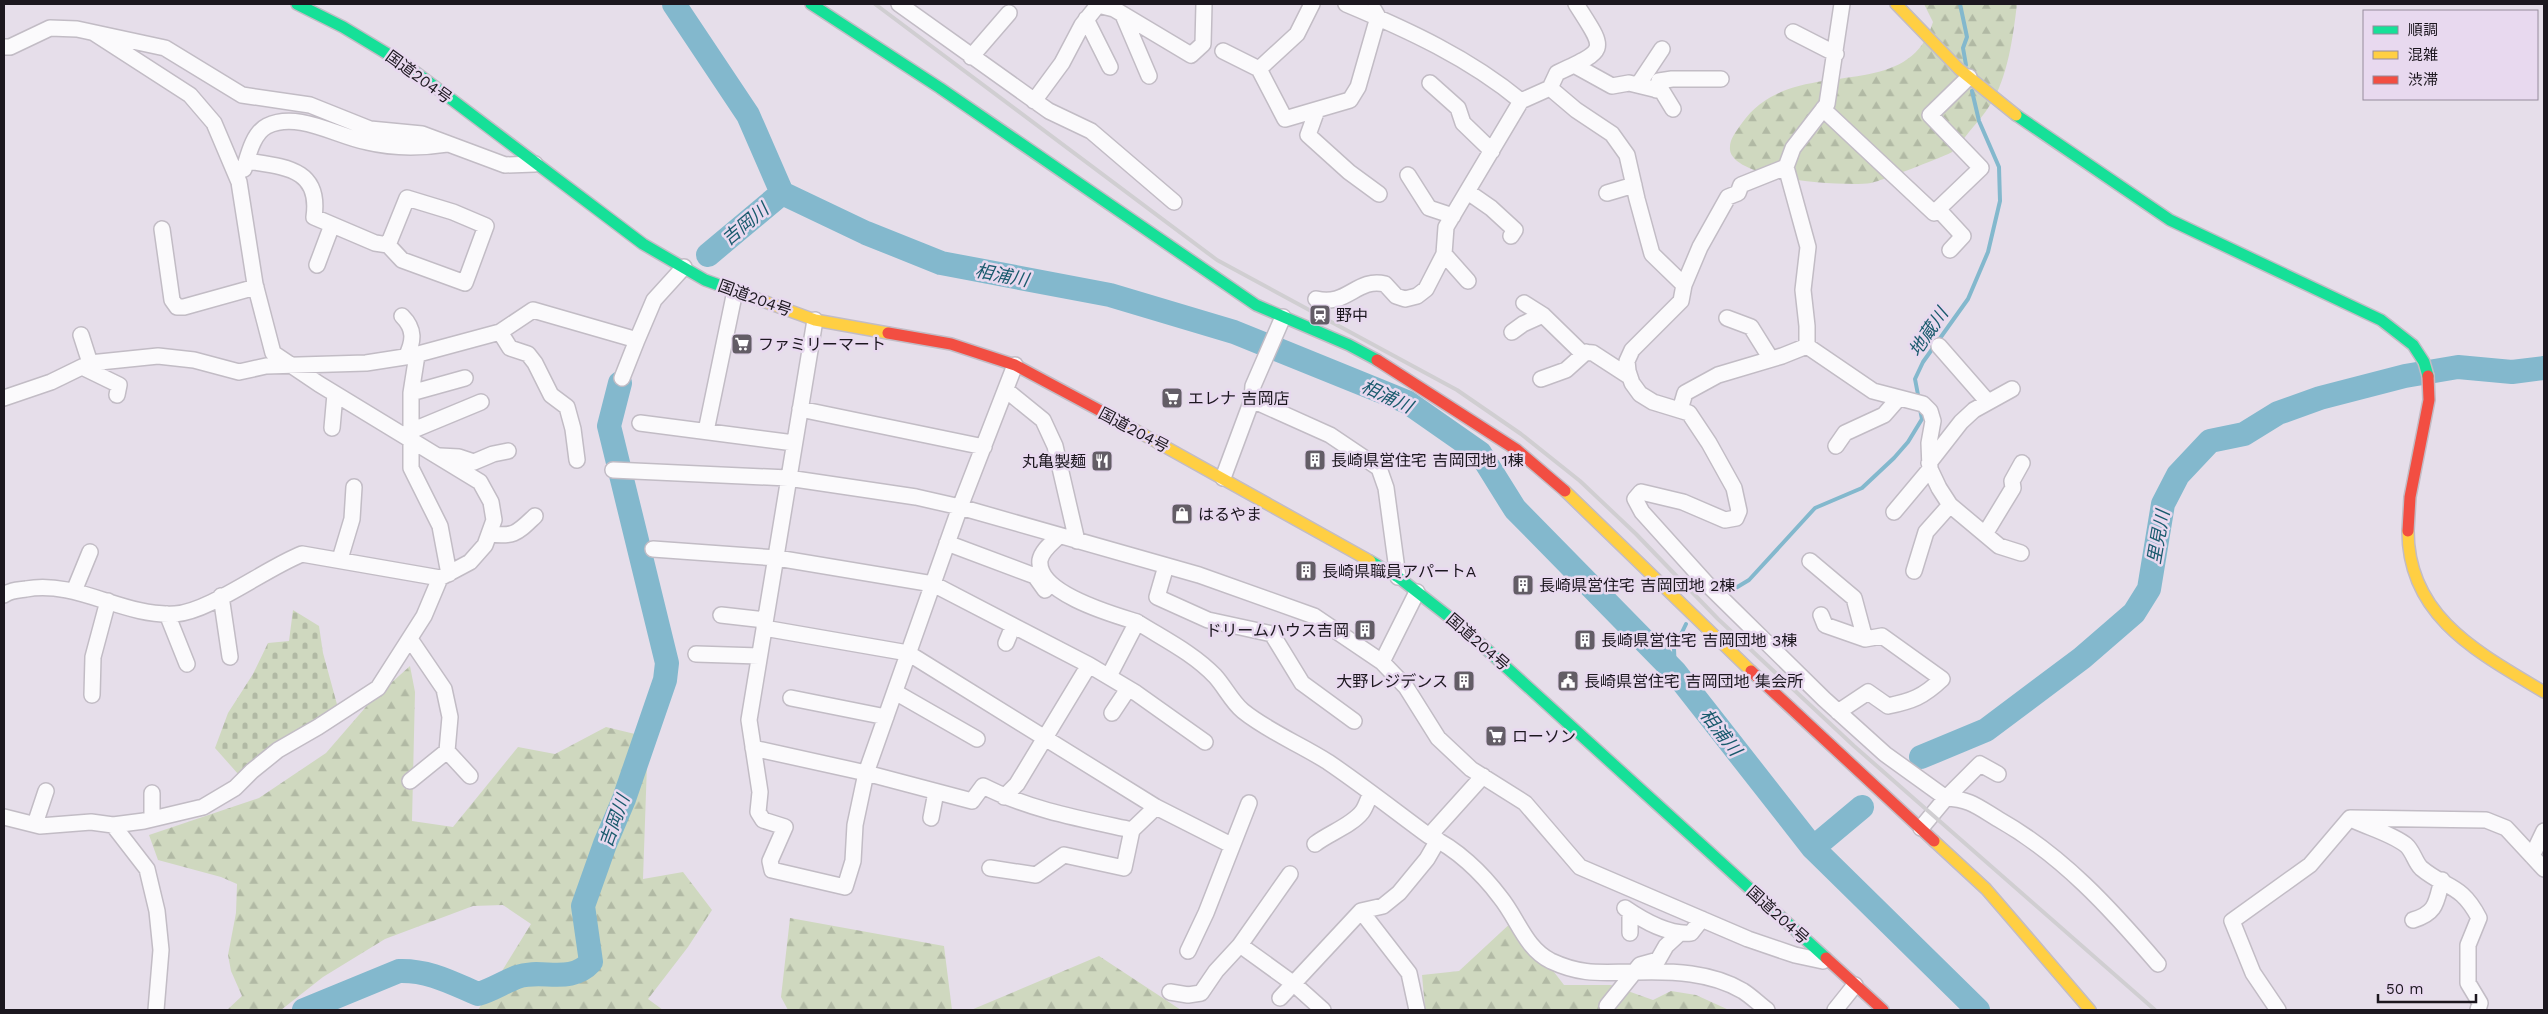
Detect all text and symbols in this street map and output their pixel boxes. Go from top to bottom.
legend [2363,10,2538,100]
text: 順調 [2408,21,2438,39]
text: 混雑 [2408,46,2438,64]
street label: 国道204号 [382,47,456,107]
text: 渋滞 [2408,71,2438,89]
water label: 吉岡川 [718,197,774,249]
water label: 相浦川 [973,260,1032,291]
street label: 国道204号 [716,276,794,320]
water label: 地蔵川 [1904,302,1953,360]
station icon: 野中 [1308,303,1332,327]
place label: 野中 [1336,306,1368,325]
supermarket icon: ファミリーマート [730,332,754,356]
place label: ファミリーマート [758,335,886,354]
water label: 相浦川 [1358,375,1418,418]
supermarket icon: エレナ 吉岡店 [1160,386,1184,410]
place label: エレナ 吉岡店 [1188,389,1289,408]
street label: 国道204号 [1096,404,1172,456]
building icon: 長崎県営住宅 吉岡団地 1棟 [1303,448,1327,472]
restaurant icon: 丸亀製麺 [1090,449,1114,473]
place label: 長崎県営住宅 吉岡団地 1棟 [1331,451,1524,470]
place label: 丸亀製麺 [1022,452,1086,471]
shop icon: はるやま [1170,502,1194,526]
place label: はるやま [1198,505,1262,524]
water label: 里見川 [2143,507,2173,565]
building icon: 長崎県職員アパートA [1294,559,1318,583]
place label: 長崎県職員アパートA [1322,562,1477,581]
building icon: 長崎県営住宅 吉岡団地 2棟 [1511,573,1535,597]
place label: 長崎県営住宅 吉岡団地 2棟 [1539,576,1735,595]
street label: 国道204号 [1443,610,1513,674]
building icon: ドリームハウス吉岡 [1353,618,1377,642]
place label: ドリームハウス吉岡 [1205,621,1349,640]
building icon: 長崎県営住宅 吉岡団地 3棟 [1573,628,1597,652]
place label: 長崎県営住宅 吉岡団地 3棟 [1601,631,1797,650]
building icon: 大野レジデンス [1452,669,1476,693]
public building icon: 長崎県営住宅 吉岡団地 集会所 [1556,669,1580,693]
place label: 大野レジデンス [1336,672,1448,691]
place label: 長崎県営住宅 吉岡団地 集会所 [1584,672,1803,691]
water label: 相浦川 [1696,704,1747,761]
supermarket icon: ローソン [1484,724,1508,748]
place label: ローソン [1512,727,1576,746]
water label: 吉岡川 [595,790,634,850]
street label: 国道204号 [1743,882,1813,948]
scale bar [2378,972,2476,1004]
text: 50 m [2386,980,2423,998]

